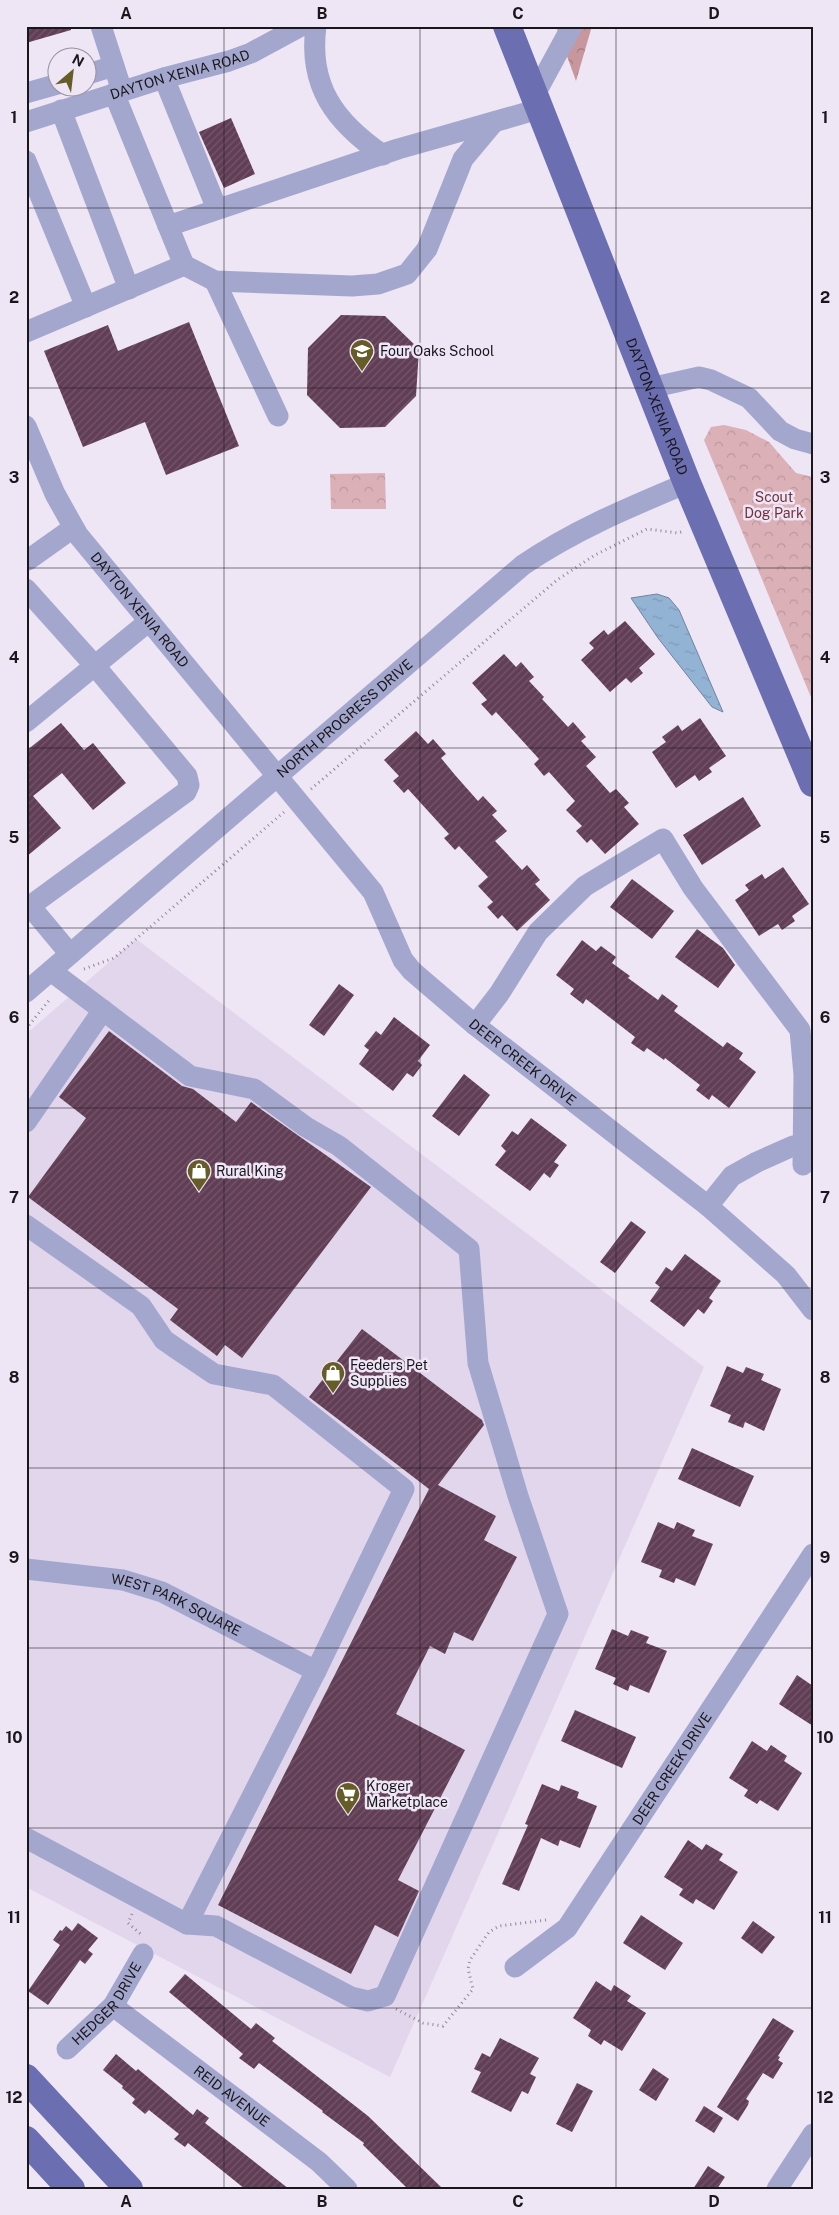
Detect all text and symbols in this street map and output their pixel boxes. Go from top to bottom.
text: A [120,4,132,23]
text: B [317,4,328,23]
text: C [512,4,524,23]
text: D [708,4,720,23]
street label: DAYTON XENIA ROAD [108,46,252,103]
north arrow [48,48,98,98]
text: N [70,51,87,70]
text: 1 [11,108,17,127]
text: 1 [822,108,828,127]
text: 2 [9,288,19,307]
text: 2 [820,288,830,307]
street label: DAYTON-XENIA ROAD [623,336,691,477]
school or university icon: Four Oaks School [349,338,375,372]
place label: Four Oaks School [380,343,494,359]
text: 3 [9,468,19,487]
text: 3 [820,468,830,487]
park label: Scout Dog Park [744,489,804,521]
street label: DAYTON XENIA ROAD [88,549,192,671]
text: 4 [9,648,20,667]
text: 4 [820,648,831,667]
street label: NORTH PROGRESS DRIVE [274,656,415,781]
text: 5 [9,828,20,847]
text: 5 [820,828,831,847]
text: 6 [9,1008,19,1027]
text: 6 [820,1008,830,1027]
street label: DEER CREEK DRIVE [466,1016,579,1109]
shop icon: Rural King [186,1158,212,1192]
place label: Rural King [216,1163,284,1179]
text: 7 [9,1188,19,1207]
text: 7 [820,1188,830,1207]
place label: Feeders Pet Supplies [350,1357,428,1389]
shop icon: Feeders Pet Supplies [320,1360,346,1394]
text: 8 [9,1368,20,1387]
text: 8 [820,1368,831,1387]
text: 9 [9,1548,19,1567]
text: 9 [820,1548,830,1567]
street label: WEST PARK SQUARE [110,1571,244,1639]
street label: DEER CREEK DRIVE [629,1709,715,1828]
text: 10 [5,1728,23,1747]
text: 10 [816,1728,834,1747]
place label: Kroger Marketplace [366,1778,448,1810]
supermarket icon: Kroger Marketplace [335,1781,361,1815]
text: 11 [7,1908,21,1927]
text: 11 [818,1908,832,1927]
street label: HEDGER DRIVE [69,1959,145,2048]
street label: REID AVENUE [191,2062,273,2130]
text: 12 [5,2088,23,2107]
text: 12 [816,2088,834,2107]
text: A [120,2192,132,2211]
text: B [317,2192,328,2211]
text: C [512,2192,524,2211]
text: D [708,2192,720,2211]

